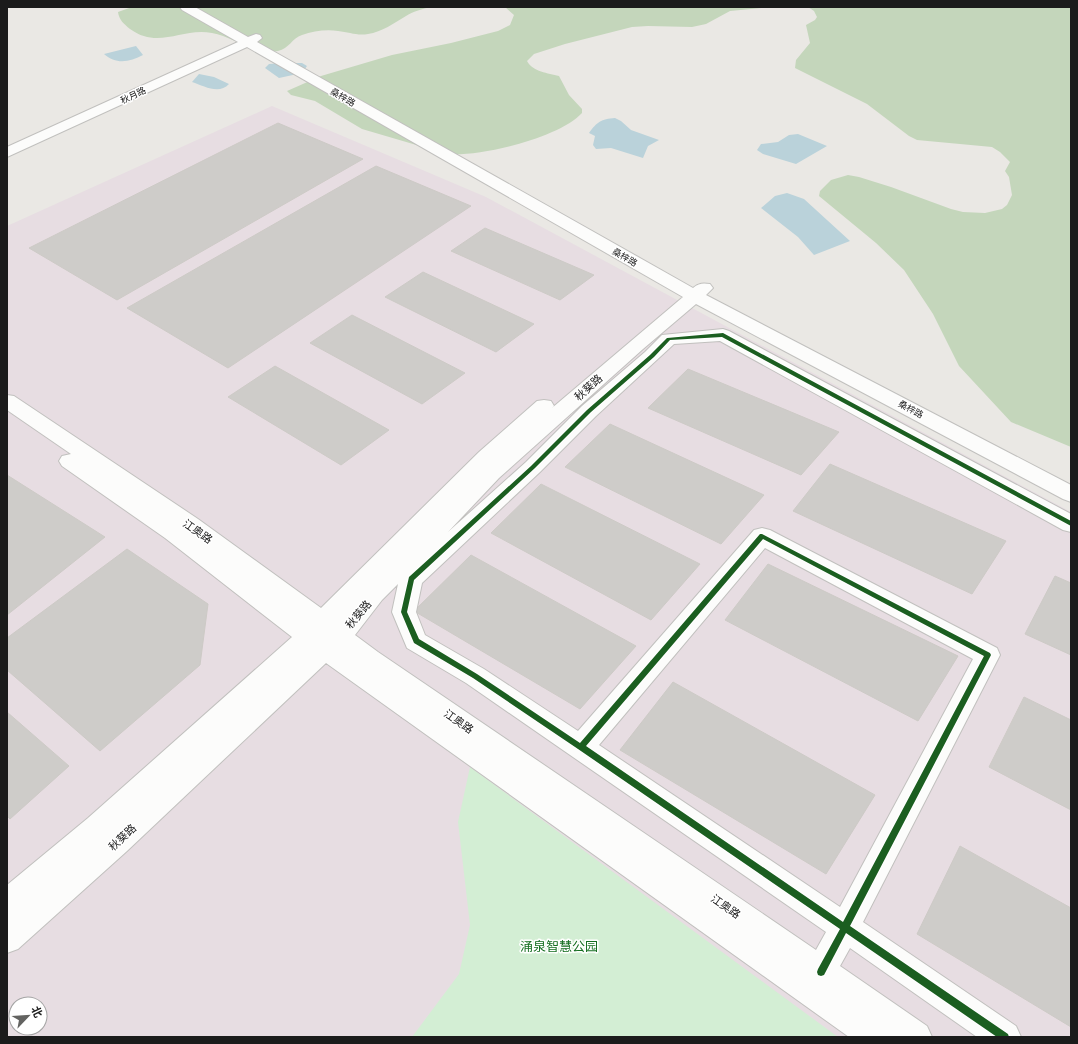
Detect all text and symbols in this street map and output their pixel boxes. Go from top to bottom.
street label: 秋月路 [118,84,148,106]
street label: 桑梓路 [329,85,357,109]
street label: 桑梓路 [611,245,639,269]
street label: 秋葵路 [571,371,605,403]
street label: 桑梓路 [896,398,926,420]
street label: 江奥路 [181,516,215,546]
street label: 秋葵路 [342,597,374,631]
street label: 江奥路 [442,706,476,736]
street label: 秋葵路 [105,821,139,853]
street label: 江奥路 [709,891,743,921]
park label: 涌泉智慧公园 [520,938,598,954]
north arrow [8,996,48,1036]
text: 北 [29,1004,46,1019]

